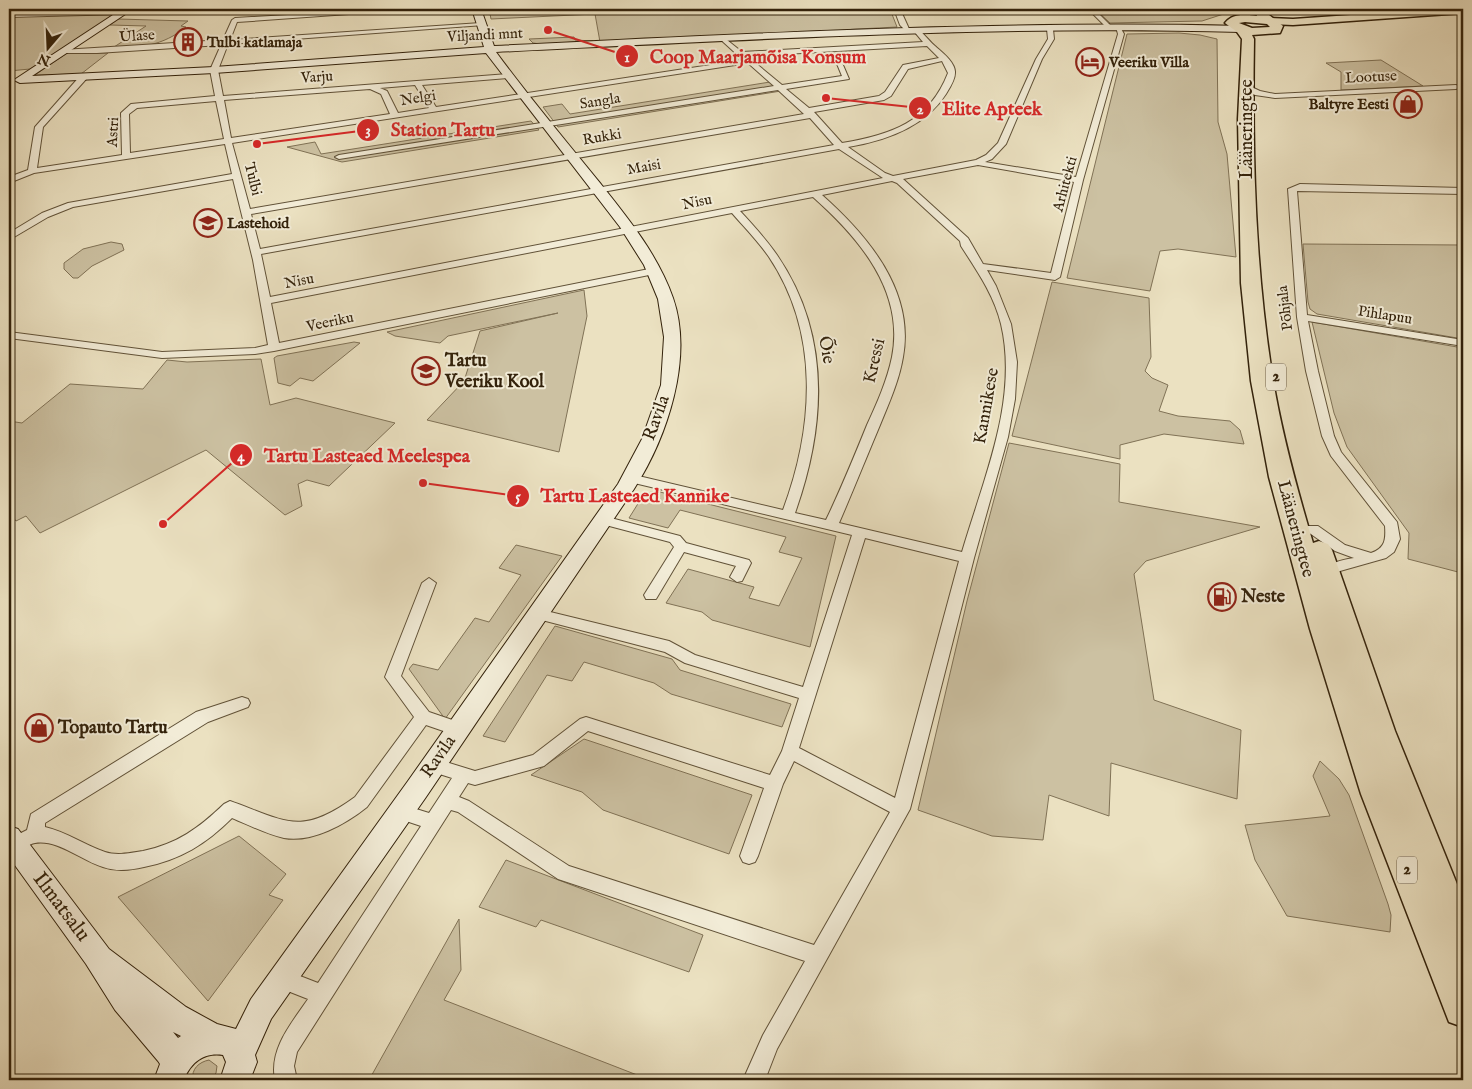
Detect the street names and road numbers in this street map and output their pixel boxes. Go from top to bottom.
street label: Viljandi mnt [446,24,523,47]
street label: Ülase [119,25,156,47]
street label: Varju [299,66,334,88]
street label: Lootuse [1344,66,1398,88]
street label: Lääneringtee [1236,79,1259,179]
street label: Nelgi [399,86,437,110]
street label: Sangla [578,88,622,114]
street label: Astri [103,116,123,149]
street label: Rukki [581,124,623,150]
street label: Arhitekti [1048,154,1082,215]
street label: Maisi [626,155,662,179]
street label: Tulbi [240,160,266,198]
street label: Nisu [680,190,714,214]
street label: Nisu [283,269,316,293]
street label: Põhjala [1273,284,1297,332]
street label: Pihlapuu [1356,301,1414,329]
street label: Veeriku [303,308,356,337]
street label: Õie [812,334,842,366]
street label: Kressi [859,336,891,386]
road number: 2 [1266,364,1286,391]
street label: Kannikese [969,366,1005,446]
street label: Ravila [638,392,676,444]
street label: Lääneringtee [1271,478,1319,580]
street label: Ravila [416,731,462,783]
road number: 2 [1397,856,1417,884]
street label: Ilmatsalu [26,867,96,947]

